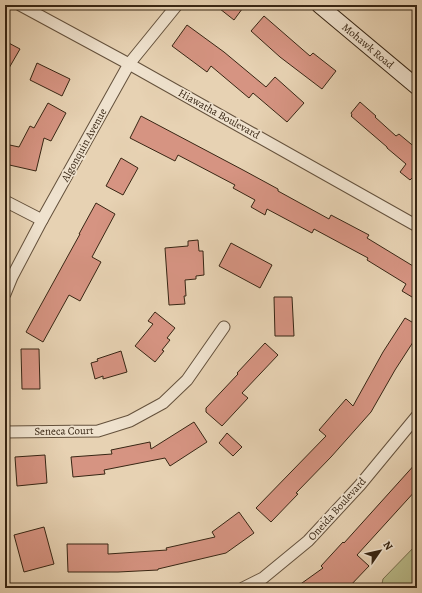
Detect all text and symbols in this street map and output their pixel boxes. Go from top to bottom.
street label: Mohawk Road [339,20,397,72]
street label: Hiawatha Boulevard [176,85,263,143]
street label: Algonquin Avenue [57,106,110,185]
street label: Seneca Court [34,423,94,439]
street label: Oneida Boulevard [305,474,369,544]
north arrow [360,531,400,571]
text: N [379,538,396,553]

